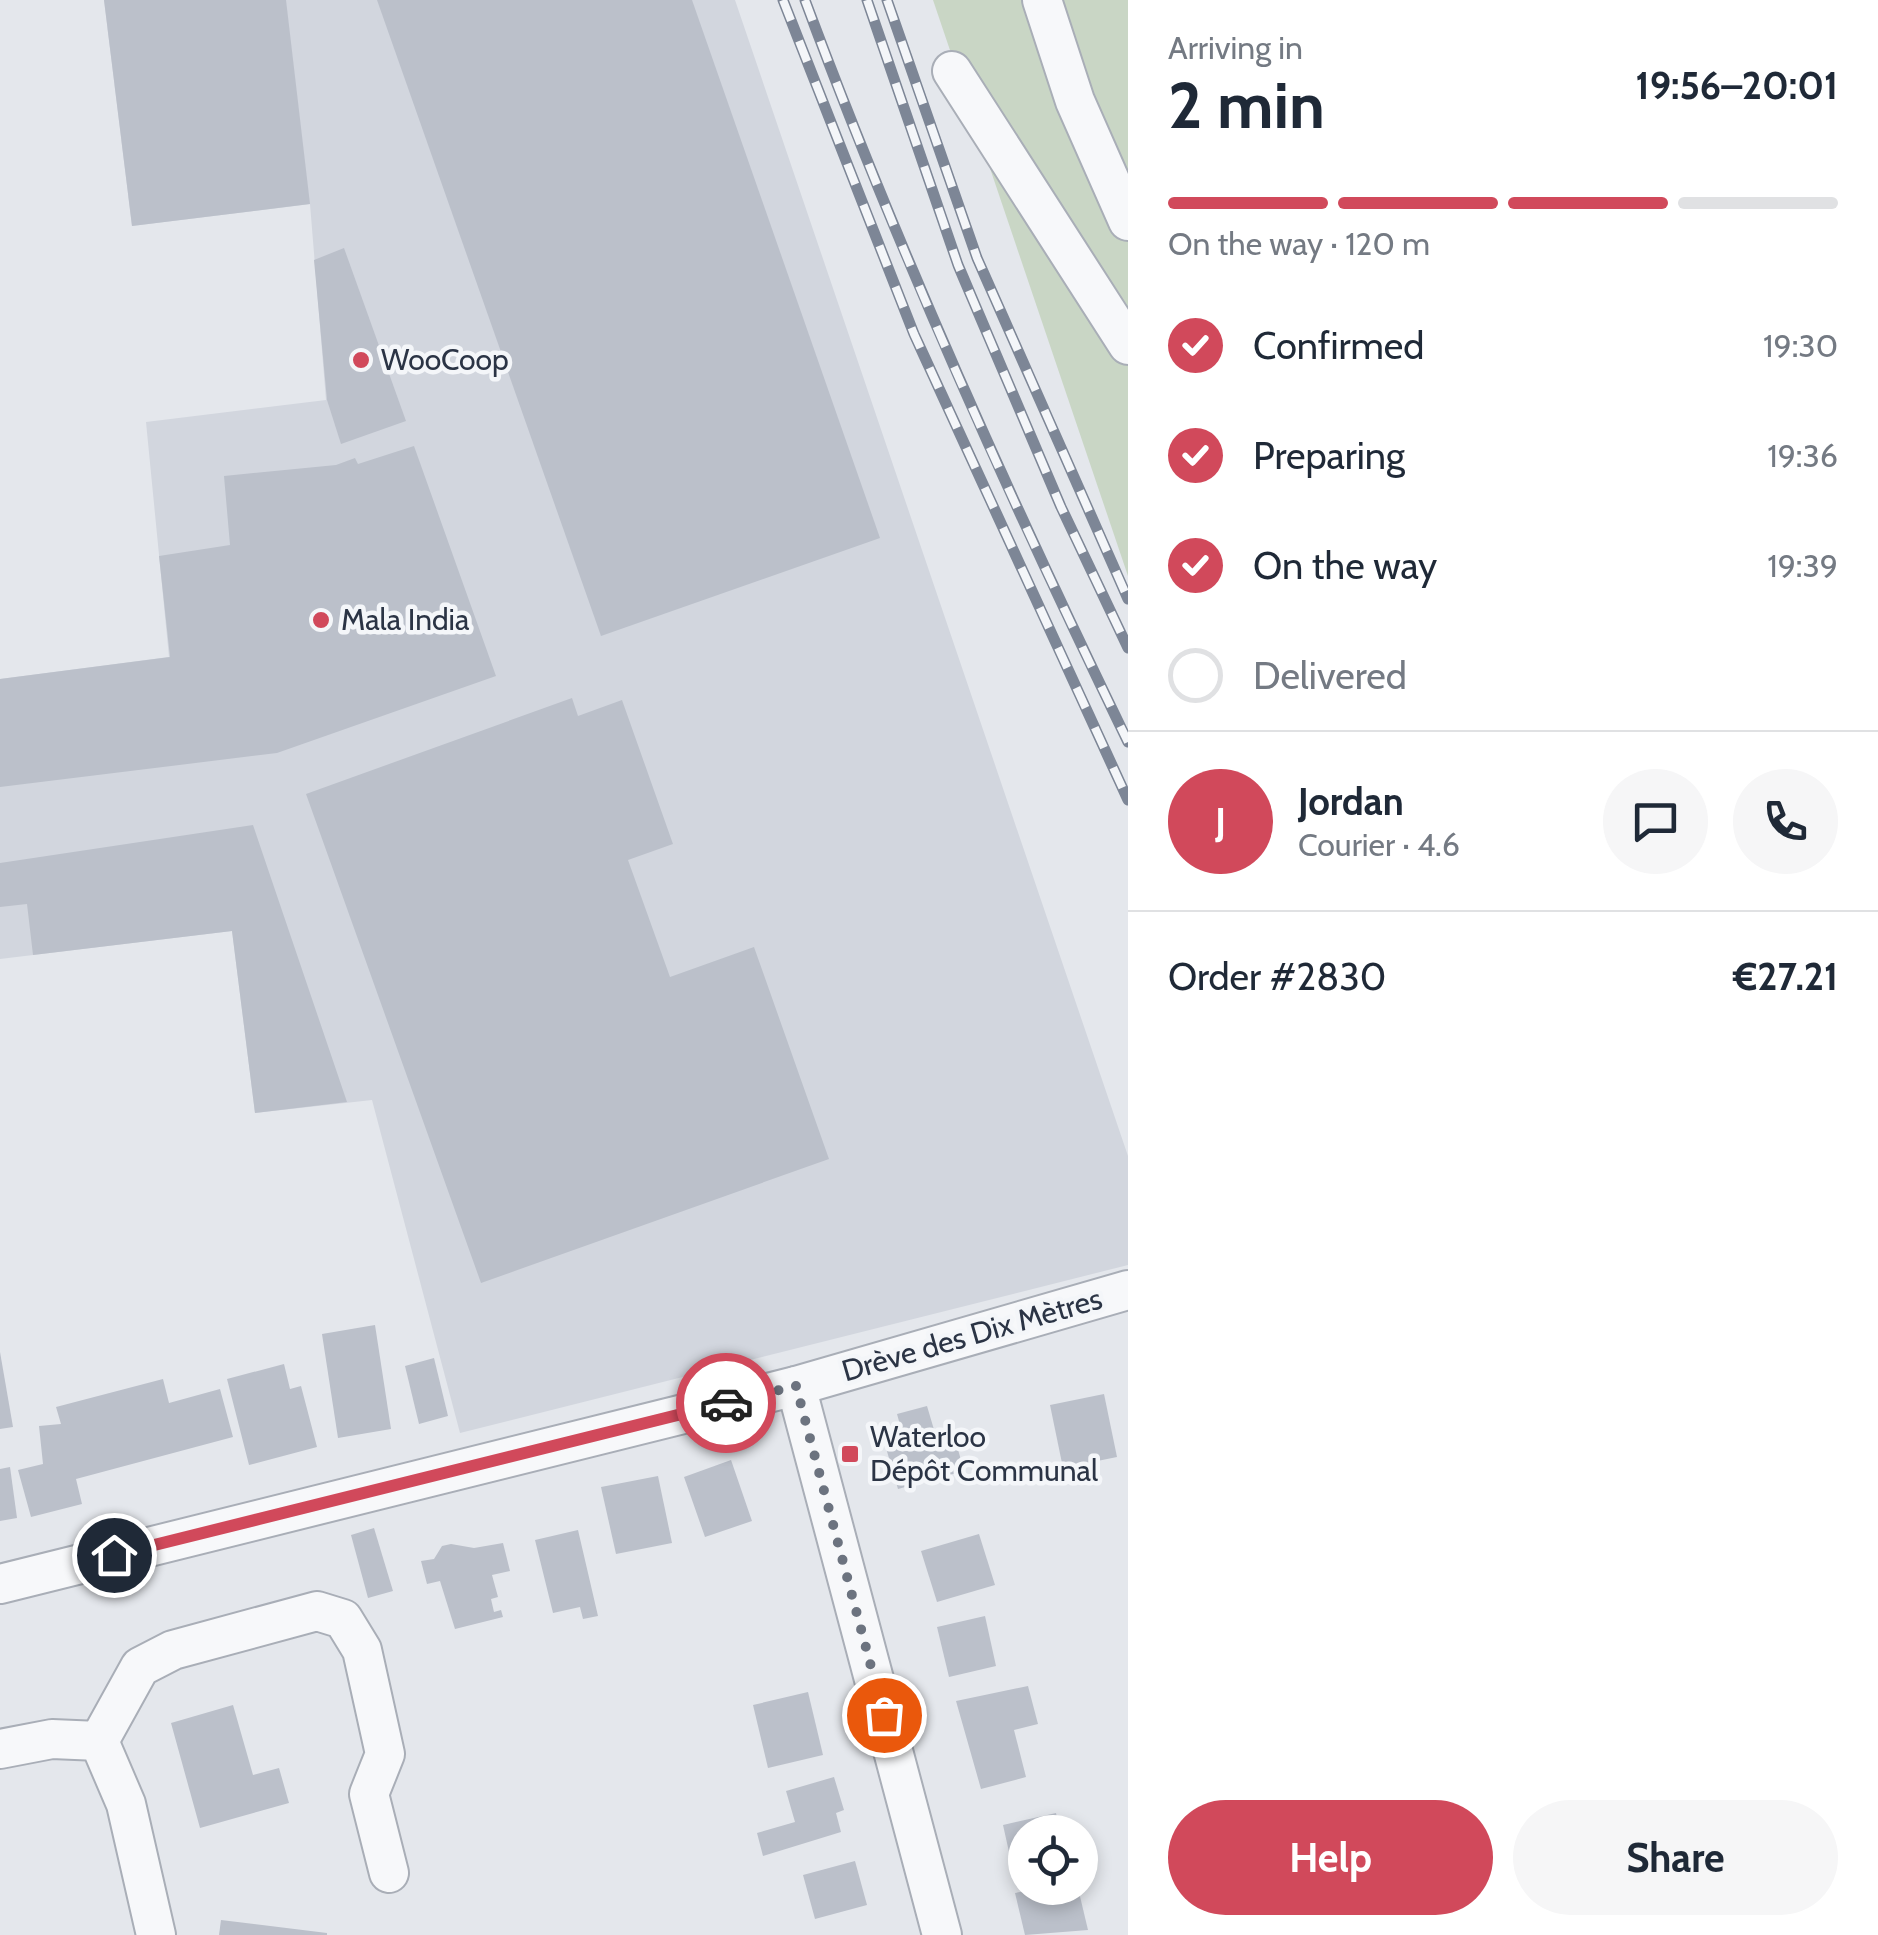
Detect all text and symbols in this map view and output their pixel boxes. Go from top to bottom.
text: Arriving in [1168,28,1303,67]
text: 19:56–20:01 [1636,62,1838,109]
text: 2 min [1168,65,1325,144]
text: On the way · 120 m [1168,224,1430,263]
icon: check [1168,318,1223,373]
text: Confirmed [1253,322,1424,369]
text: 19:30 [1763,326,1838,365]
place label: WooCoop [381,341,509,378]
marker: WooCoop [350,349,372,371]
icon: check [1168,428,1223,483]
text: Preparing [1253,432,1405,479]
text: 19:36 [1767,436,1838,475]
icon: check [1168,538,1223,593]
text: On the way [1253,542,1437,589]
text: 19:39 [1767,546,1838,585]
place label: Mala India [341,601,470,638]
marker: Mala India [310,609,332,631]
text: Delivered [1253,652,1407,699]
button: chat [1603,769,1708,874]
button: phone [1733,769,1838,874]
text: Jordan [1298,778,1404,825]
text: J [1215,798,1226,845]
text: Courier · 4.6 [1298,825,1460,864]
text: Order #2830 [1168,953,1386,1000]
text: €27.21 [1733,953,1838,1000]
street label: Drève des Dix Mètres [837,1280,1106,1389]
courier [676,1353,776,1453]
icon: car [699,1376,754,1431]
place label: Waterloo Dépôt Communal [870,1418,1098,1489]
marker: Waterloo Dépôt Communal [839,1443,861,1465]
pin [72,1513,157,1598]
icon: home [87,1528,142,1583]
pin [842,1673,927,1758]
icon: bag [857,1688,912,1743]
button: Help [1168,1800,1493,1915]
button: Share [1513,1800,1838,1915]
map controls [1008,1815,1098,1905]
button: locate [1008,1815,1098,1905]

